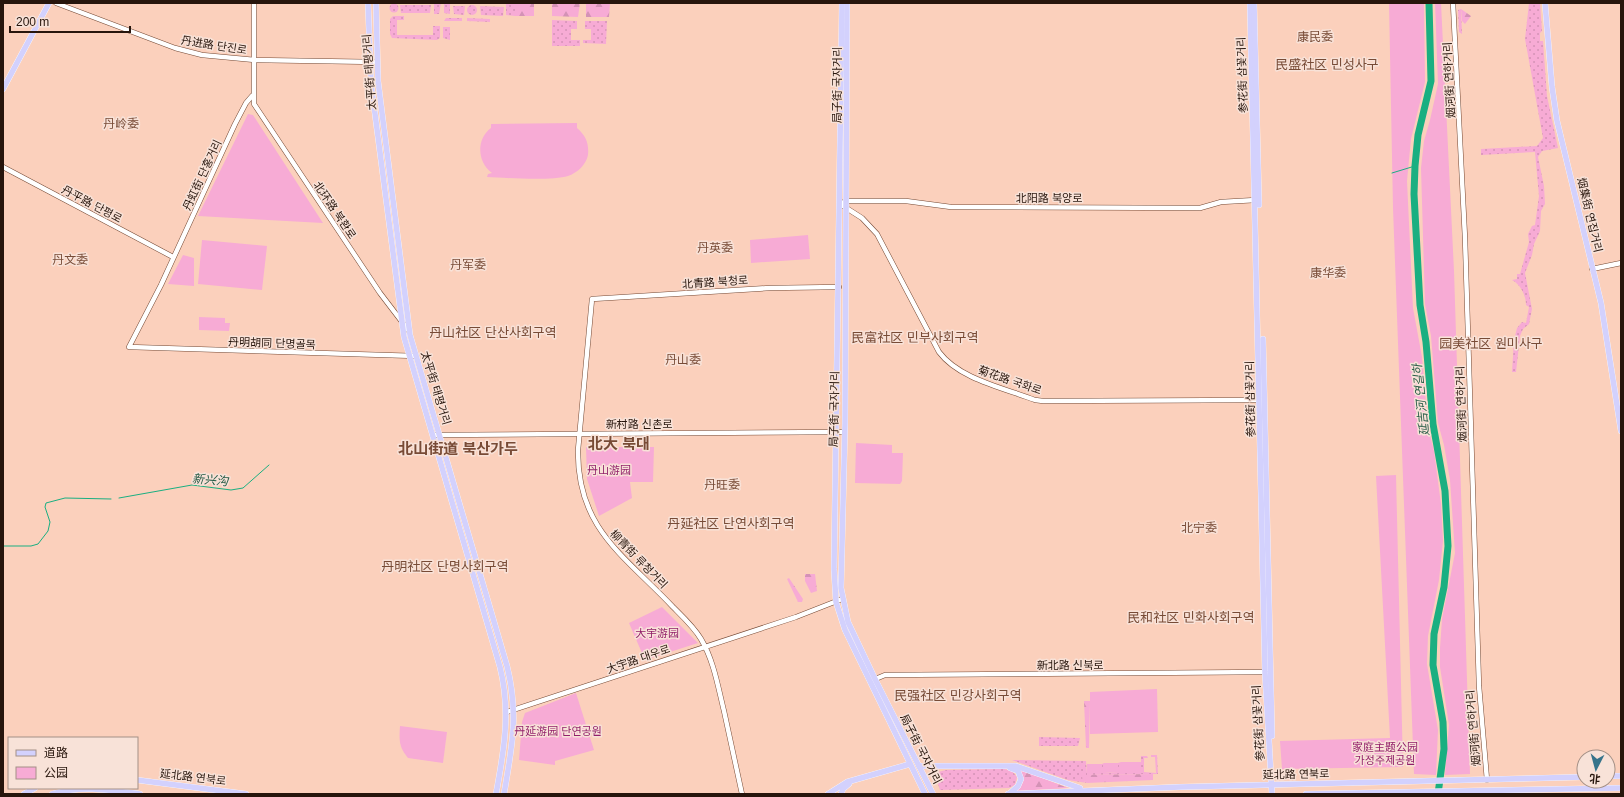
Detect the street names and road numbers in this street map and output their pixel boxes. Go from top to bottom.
street label: 太平街 태평거리 [360,33,378,111]
street label: 丹进路 단진로 [180,34,248,56]
street label: 参花街 삼꽃거리 [1235,37,1249,113]
street label: 烟河街 연하거리 [1441,41,1457,119]
street label: 局子街 국자거리 [831,47,843,123]
street label: 丹虹街 단홍거리 [180,138,224,212]
street label: 烟集街 연집거리 [1576,176,1604,254]
street label: 北环路 북환로 [311,179,359,241]
street label: 丹平路 단평로 [60,183,124,225]
street label: 北阳路 북양로 [1016,192,1082,204]
street label: 北青路 북청로 [681,274,749,290]
street label: 丹明胡同 단명골목 [228,335,316,351]
street label: 太平街 태평거리 [419,350,453,426]
street label: 参花街 삼꽃거리 [1243,361,1257,437]
street label: 菊花路 국화로 [977,364,1043,396]
street label: 烟河街 연하거리 [1454,366,1468,442]
street label: 局子街 국자거리 [827,371,841,447]
street label: 新村路 신촌로 [606,418,672,430]
street label: 柳青街 류청거리 [608,527,670,591]
street label: 大宇路 대우로 [605,643,671,675]
street label: 新北路 신북로 [1037,659,1103,671]
street label: 参花街 삼꽃거리 [1250,684,1266,762]
street label: 烟河街 연하거리 [1464,689,1482,767]
street label: 局子街 국자거리 [898,712,944,786]
street label: 延北路 연북로 [159,767,227,787]
street label: 延北路 연북로 [1263,767,1329,781]

